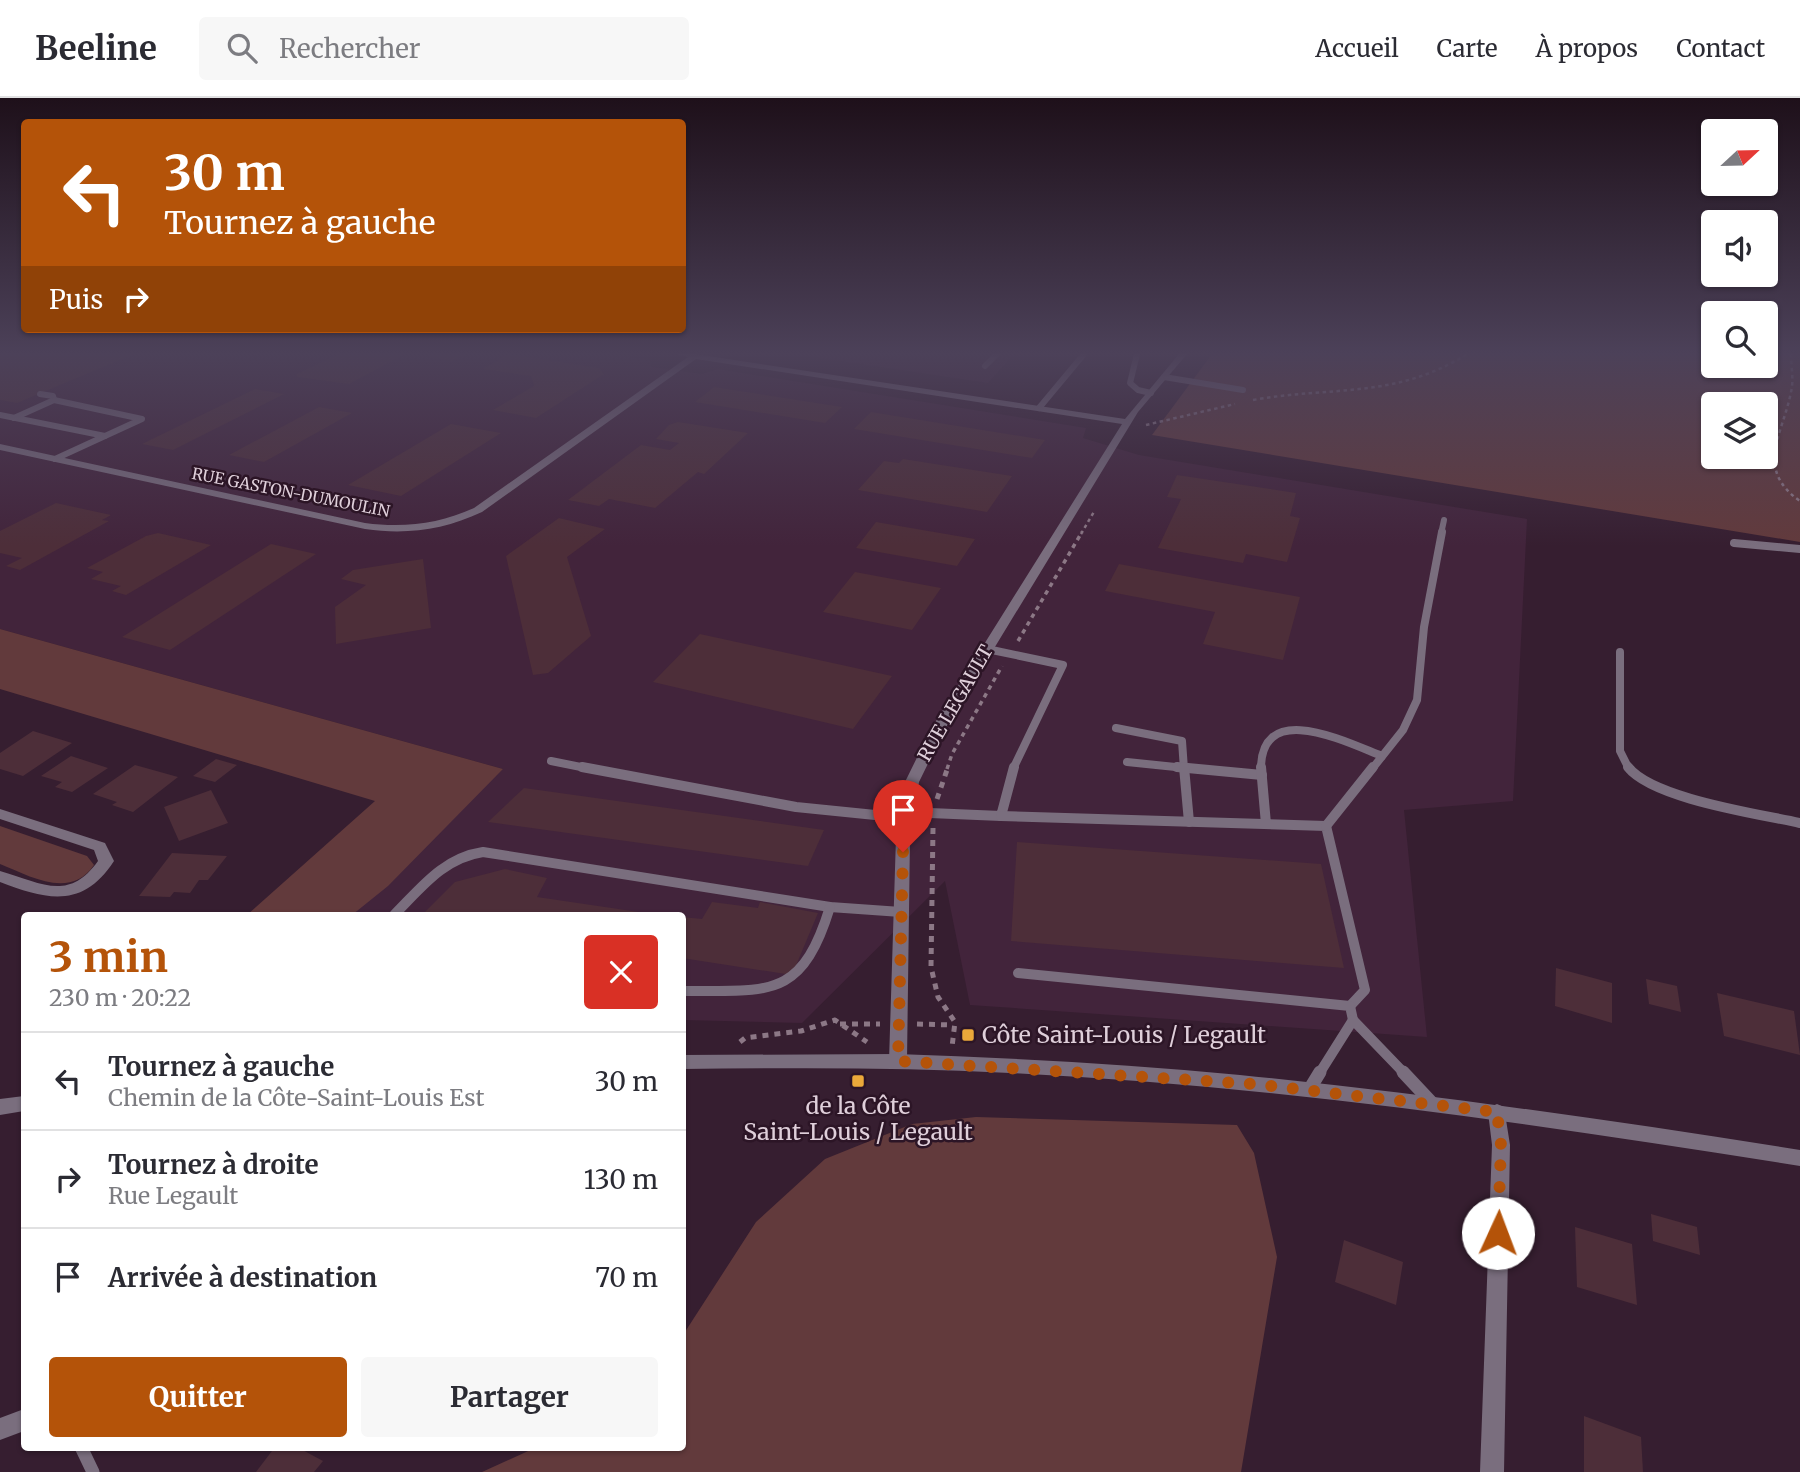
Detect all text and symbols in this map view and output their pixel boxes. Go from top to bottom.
search box [199,17,689,80]
text: Beeline [35,28,157,69]
icon: search [223,29,261,67]
text: Rechercher [279,32,420,65]
text: Accueil [1315,33,1399,64]
text: Carte [1437,33,1498,64]
text: À propos [1536,33,1638,64]
text: Contact [1676,33,1765,64]
north arrow [1701,119,1778,196]
map controls [1701,119,1778,469]
text: 30 m [164,142,285,203]
icon: left [49,147,140,238]
text: Tournez à gauche [164,203,435,243]
button: sound [1701,210,1778,287]
icon: right [117,280,155,318]
text: Puis [49,283,103,316]
button: search [1701,301,1778,378]
button: layers [1701,392,1778,469]
street label: RUE GASTON-DUMOULIN [190,463,392,521]
street label: RUE LEGAULT [912,640,998,766]
pin [873,780,933,852]
icon: arrive [884,791,922,829]
text: 3 min [49,931,168,983]
button: close [584,935,658,1009]
text: 230 m · 20:22 [49,983,191,1012]
place label: Côte Saint-Louis / Legault [982,1020,1266,1049]
marker: Côte Saint-Louis / Legault [960,1027,976,1043]
text: Tournez à gauche [108,1050,334,1083]
icon: left [49,1062,87,1100]
text: 30 m [595,1065,658,1098]
marker: de la Côte Saint-Louis / Legault [850,1073,866,1089]
text: Chemin de la Côte-Saint-Louis Est [108,1083,484,1112]
place label: de la Côte Saint-Louis / Legault [743,1091,973,1146]
text: Tournez à droite [108,1148,319,1181]
icon: right [49,1160,87,1198]
text: 130 m [584,1163,658,1196]
text: Rue Legault [108,1181,238,1210]
position arrow [1461,1196,1535,1270]
icon: arrive [49,1258,87,1296]
text: Arrivée à destination [108,1261,377,1294]
text: 70 m [595,1261,658,1294]
button: Quitter [49,1357,347,1437]
button: Partager [361,1357,658,1437]

